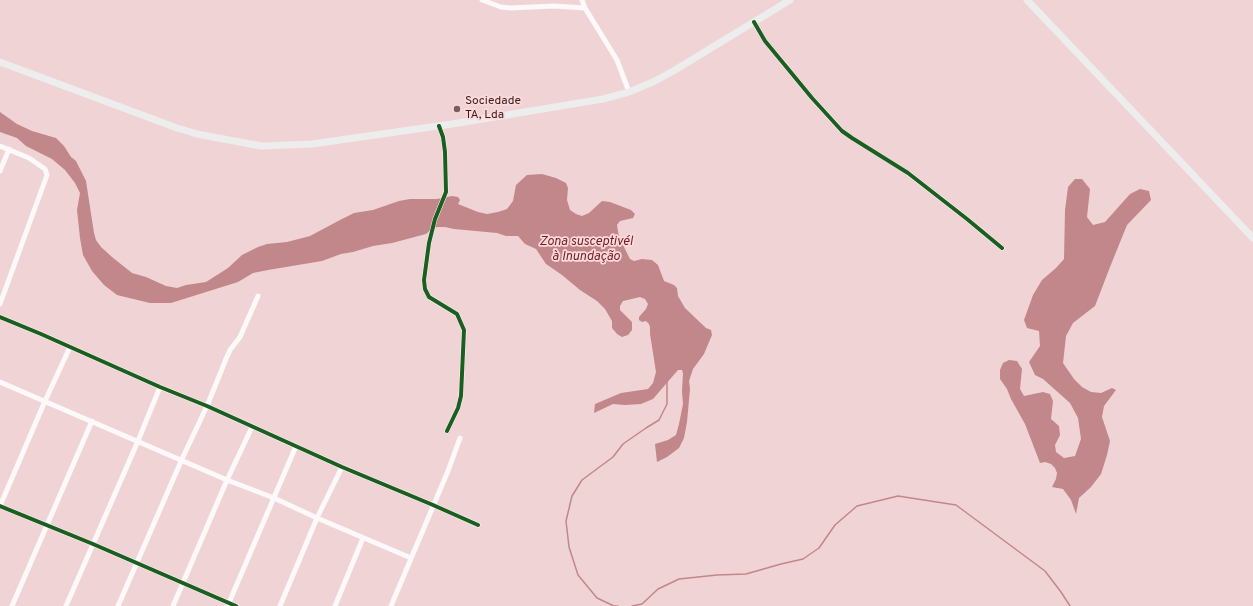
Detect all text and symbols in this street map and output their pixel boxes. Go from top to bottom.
place label: Sociedade TA, Lda [465,95,521,123]
marker: Sociedade TA, Lda [452,104,462,114]
water label: Zona susceptivél à Inundação [539,234,633,265]

